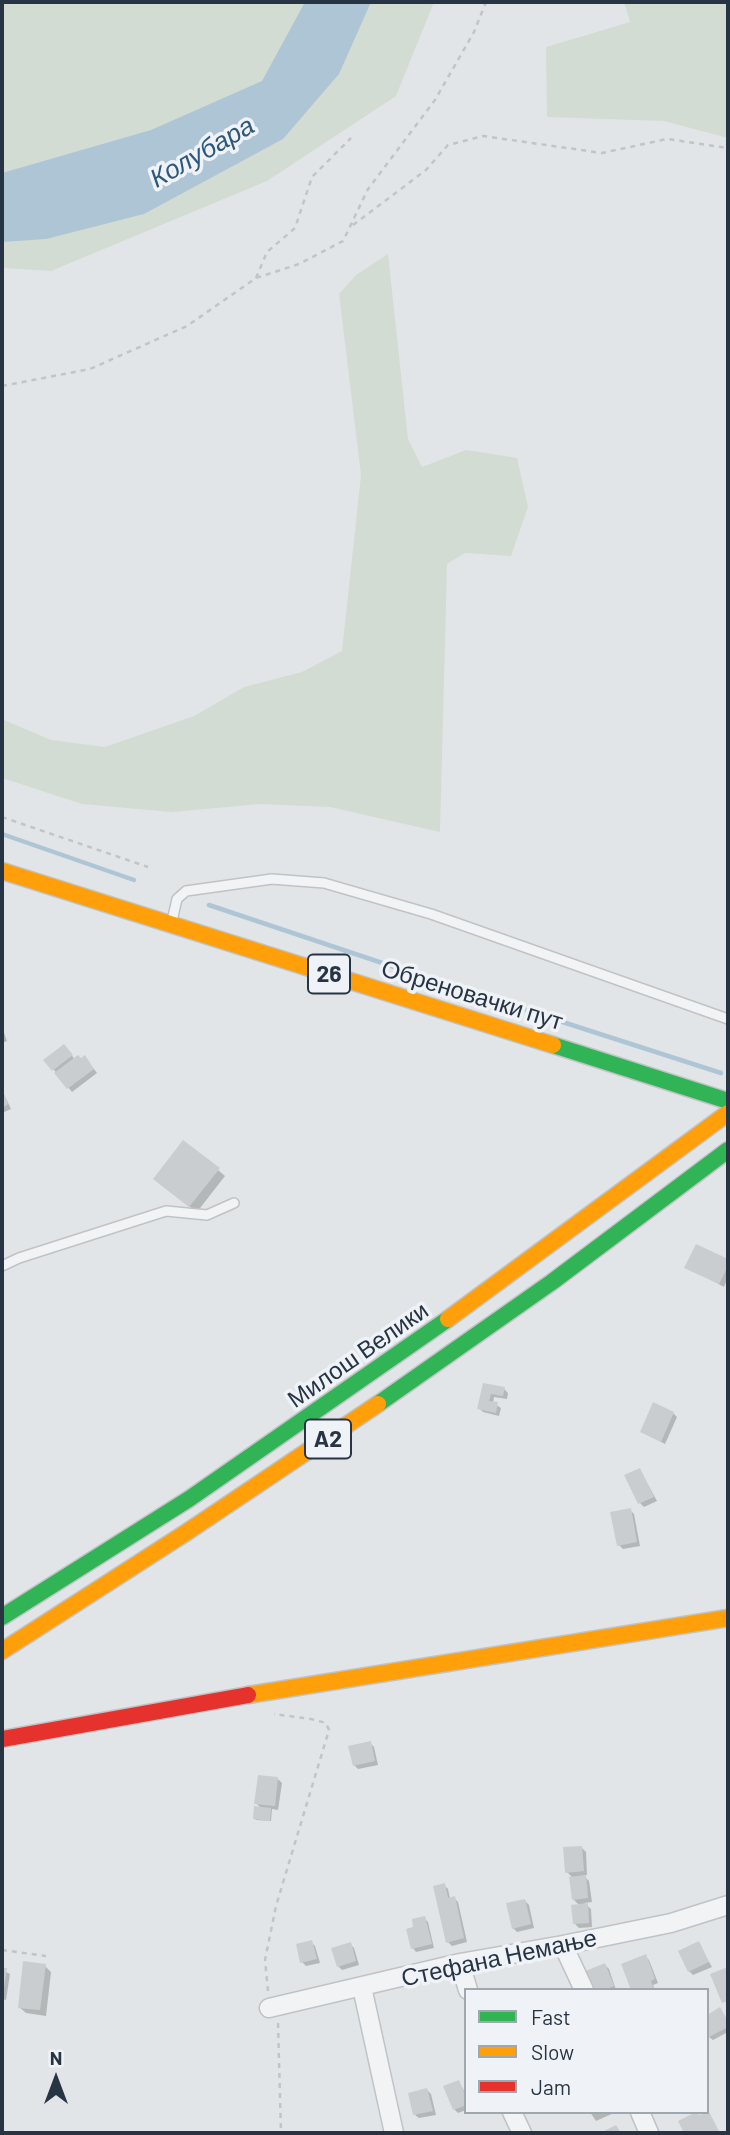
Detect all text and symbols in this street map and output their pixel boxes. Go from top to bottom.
water label: Колубара [144,110,260,194]
road number: 26 [308,954,350,993]
street label: Обреновачки пут [378,954,566,1036]
street label: Милош Велики [282,1296,434,1414]
road number: A2 [305,1420,351,1458]
street label: Стефана Немање [399,1923,599,1993]
legend [464,1988,709,2114]
text: Fast [531,2004,571,2029]
text: Slow [531,2039,574,2064]
north arrow [21,2044,91,2114]
text: N [50,2046,62,2069]
text: Jam [531,2074,571,2099]

